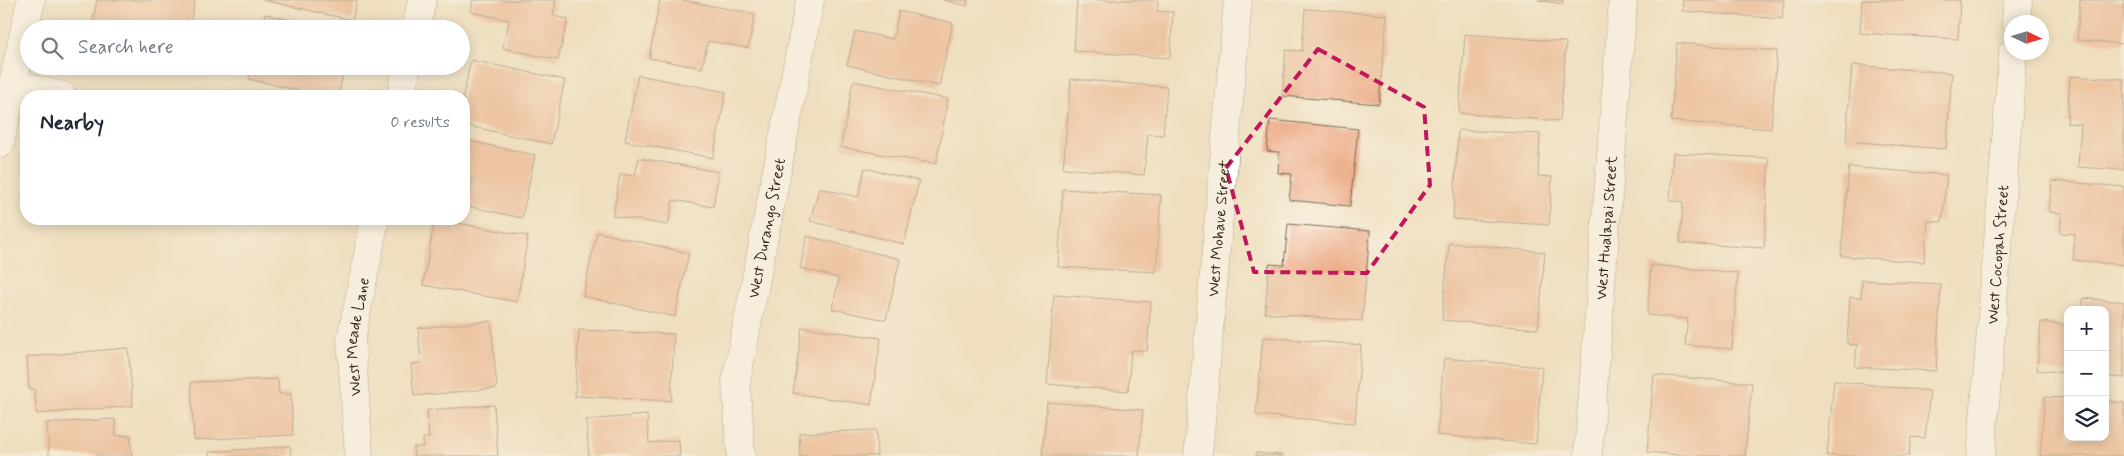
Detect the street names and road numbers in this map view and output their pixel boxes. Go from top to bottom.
street label: West Hualapai Street [1591,154,1623,301]
street label: West Durango Street [743,156,791,300]
street label: West Mohave Street [1203,158,1236,298]
street label: West Cocopah Street [1982,184,2014,325]
street label: West Meade Lane [342,276,375,397]

